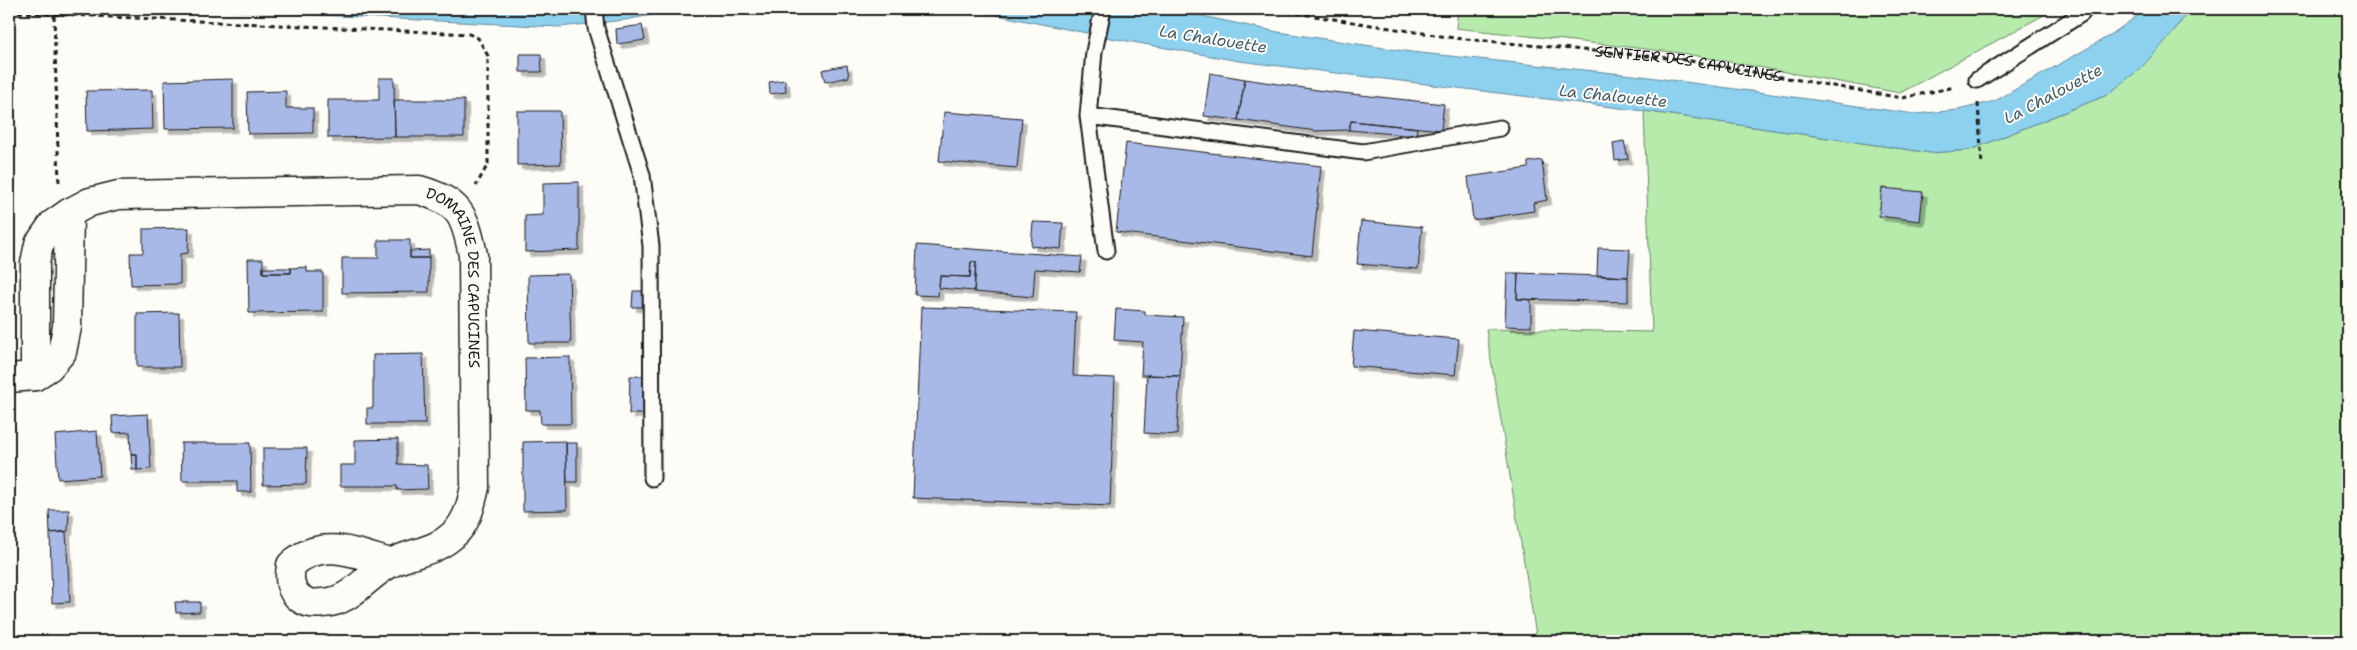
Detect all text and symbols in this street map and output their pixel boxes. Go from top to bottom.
water label: La Chalouette [1158,20,1268,58]
street label: SENTIER DES CAPUCINES [1594,41,1783,87]
water label: La Chalouette [2000,59,2106,129]
water label: La Chalouette [1558,80,1668,112]
street label: DOMAINE DES CAPUCINES [423,183,484,368]

